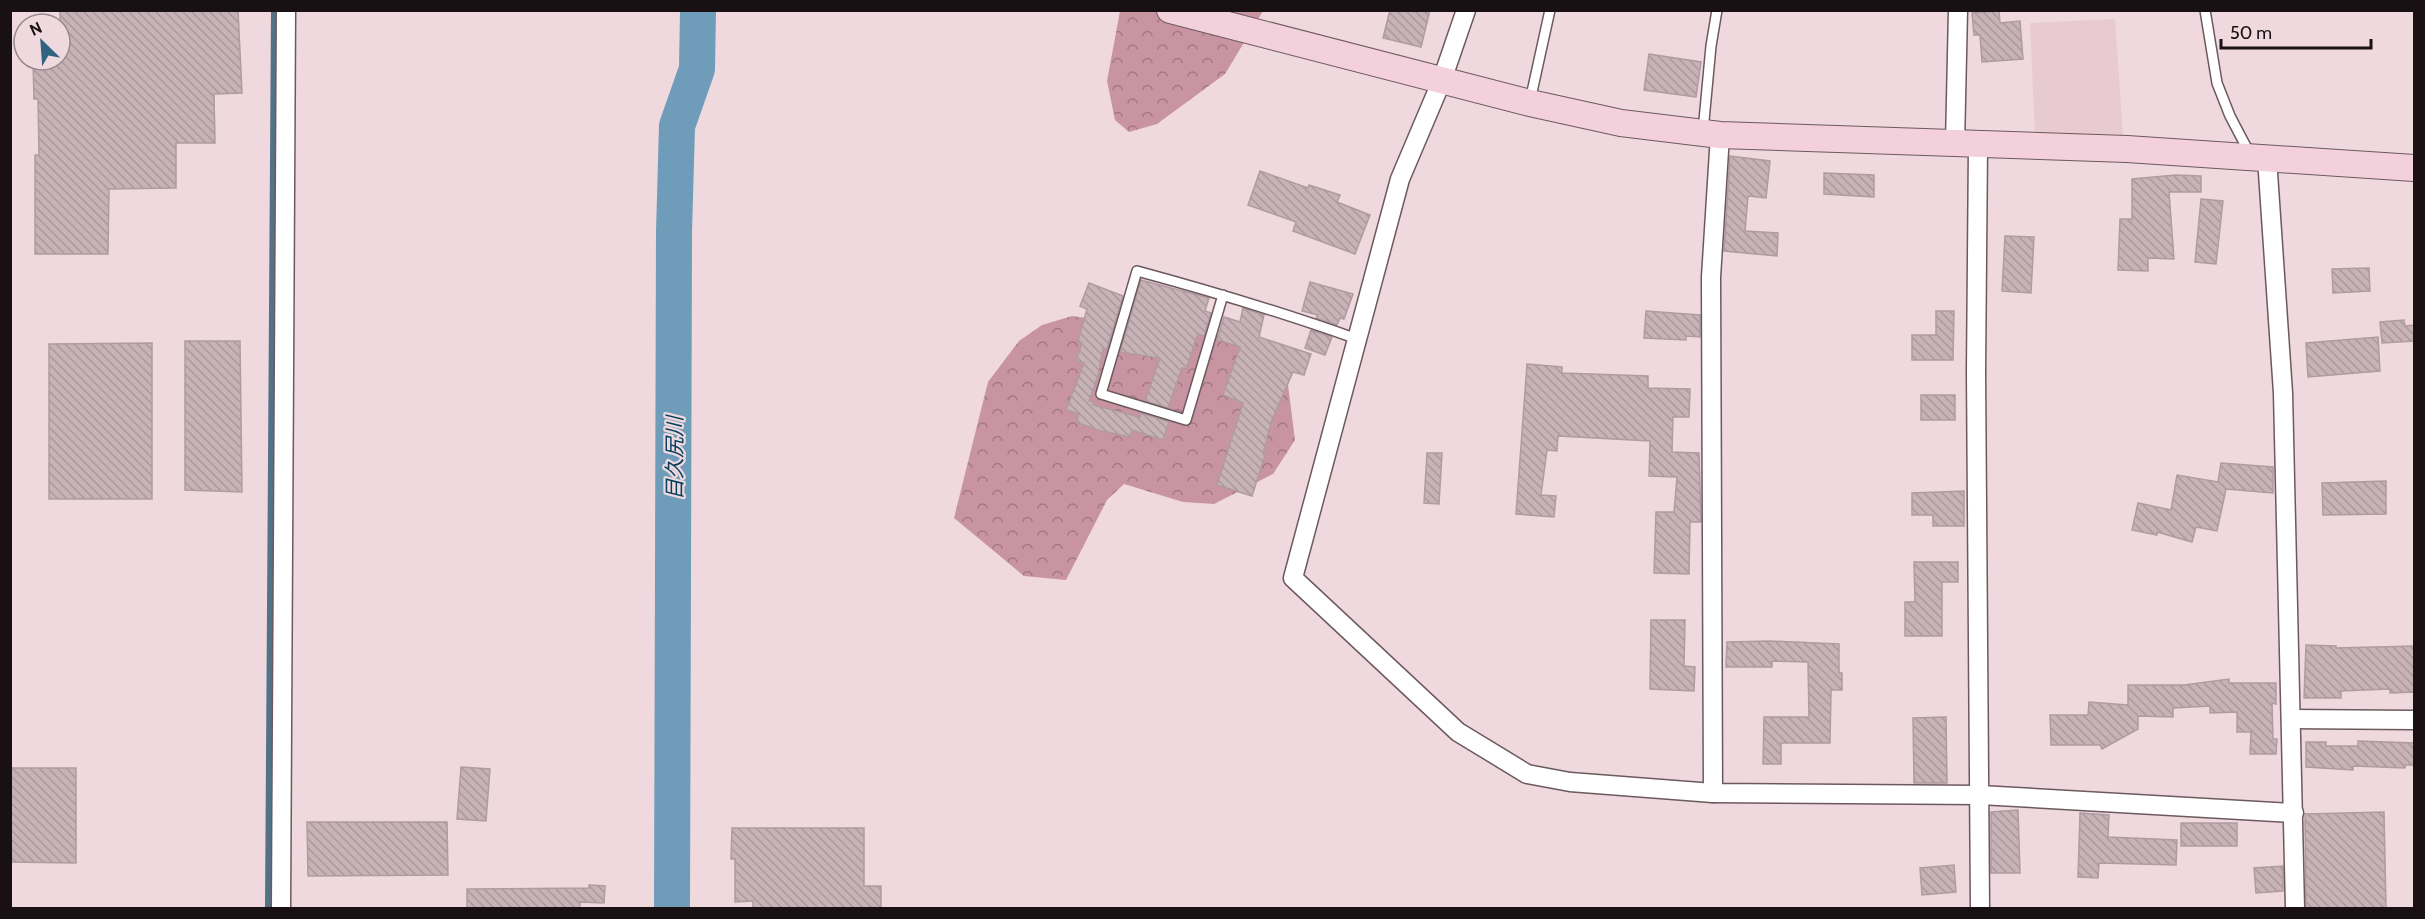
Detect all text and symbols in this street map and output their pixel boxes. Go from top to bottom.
north arrow [12,12,72,72]
scale bar [2221,12,2371,50]
text: N [27,18,45,40]
text: 50 m [2230,22,2272,44]
water label: 目久尻川 [662,414,687,500]

